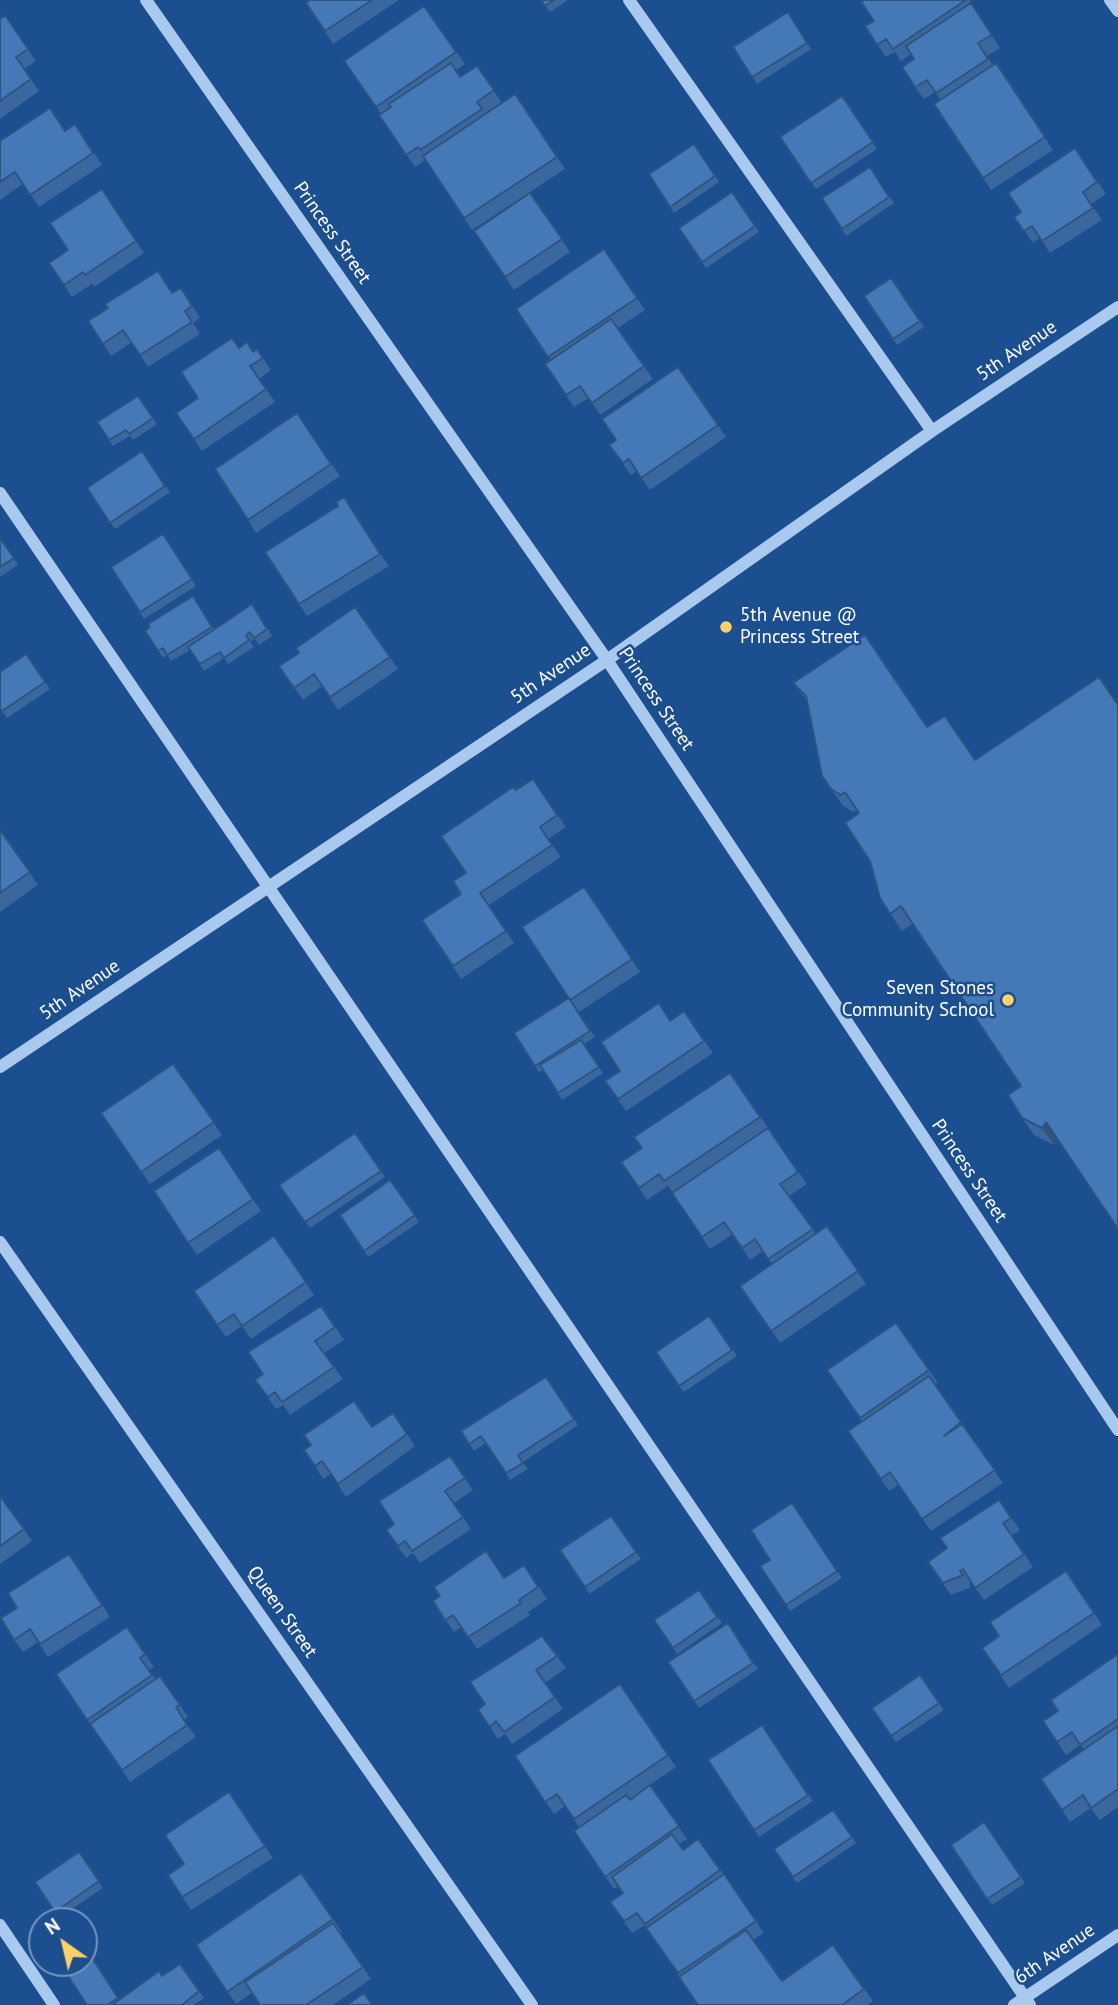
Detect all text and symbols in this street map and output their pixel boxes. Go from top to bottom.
street label: Princess Street [288,178,376,288]
street label: 5th Avenue [973,316,1061,386]
place label: 5th Avenue @ Princess Street [740,605,859,649]
marker: 5th Avenue @ Princess Street [718,619,734,635]
street label: 5th Avenue [507,639,595,709]
street label: Princess Street [613,643,699,755]
street label: 5th Avenue [36,955,124,1025]
place label: Seven Stones Community School [842,978,994,1022]
marker: Seven Stones Community School [1000,992,1016,1008]
street label: Princess Street [926,1115,1012,1227]
street label: Queen Street [242,1562,322,1662]
north arrow [28,1907,98,1977]
text: N [40,1913,64,1940]
street label: 6th Avenue [1011,1919,1099,1989]

